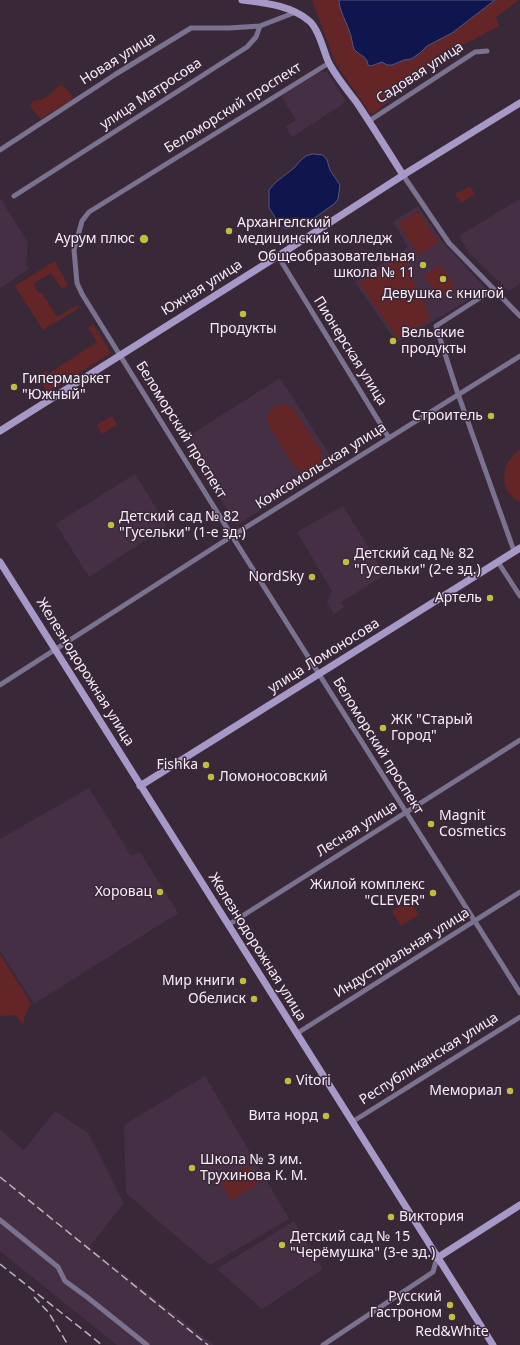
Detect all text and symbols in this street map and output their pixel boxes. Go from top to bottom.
street label: Новая улица [77,29,159,89]
street label: Садовая улица [373,39,467,107]
street label: улица Матросова [97,55,205,133]
street label: Беломорский проспект [161,59,305,157]
place label: Архангелский медицинский колледж [237,215,392,248]
marker: Архангелский медицинский колледж [224,226,234,236]
place label: Аурум плюс [55,231,135,247]
marker: Аурум плюс [138,233,150,245]
place label: Общеобразовательная школа № 11 [258,249,415,282]
street label: Южная улица [158,256,246,320]
marker: Общеобразовательная школа № 11 [418,260,428,270]
marker: Девушка с книгой [438,274,448,284]
place label: Девушка с книгой [382,286,504,302]
street label: Пионерская улица [310,293,390,409]
marker: Продукты [238,309,248,319]
place label: Продукты [209,321,277,337]
place label: Вельские продукты [401,325,466,358]
marker: Вельские продукты [388,336,398,346]
street label: Беломорский проспект [132,358,230,502]
place label: Гипермаркет "Южный" [22,371,110,404]
marker: Гипермаркет "Южный" [9,382,19,392]
place label: Строитель [412,408,483,424]
marker: Строитель [486,411,496,421]
street label: Комсомольская улица [253,419,389,513]
place label: Детский сад № 82 "Гусельки" (1-е зд.) [119,509,246,542]
marker: Детский сад № 82 "Гусельки" (1-е зд.) [106,520,116,530]
place label: Детский сад № 82 "Гусельки" (2-е зд.) [354,546,481,578]
marker: Детский сад № 82 "Гусельки" (2-е зд.) [341,557,351,567]
place label: NordSky [248,569,304,585]
marker: NordSky [307,572,317,582]
place label: Артель [435,590,482,606]
marker: Артель [485,593,495,603]
street label: Железнодорожная улица [32,595,138,749]
street label: улица Ломоносова [265,615,383,697]
street label: Беломорский проспект [329,674,427,818]
place label: ЖК "Старый Город" [391,712,473,744]
marker: ЖК "Старый Город" [378,723,388,733]
place label: Fishka [156,757,198,773]
marker: Fishka [201,760,211,770]
place label: Ломоносовский [219,769,328,785]
marker: Ломоносовский [206,772,216,782]
street label: Лесная улица [313,797,401,861]
place label: Magnit Cosmetics [439,808,506,840]
marker: Magnit Cosmetics [426,819,436,829]
street label: Железнодорожная улица [204,870,310,1024]
place label: Жилой комплекс "СLEVER" [310,877,425,910]
place label: Хоровац [95,884,152,900]
marker: Хоровац [155,887,165,897]
marker: Жилой комплекс "СLEVER" [428,888,438,898]
street label: Индустриальная улица [331,904,473,1002]
place label: Мир книги [162,973,235,989]
marker: Мир книги [238,976,248,986]
place label: Обелиск [188,991,246,1007]
marker: Обелиск [249,994,259,1004]
street label: Республиканская улица [356,1009,502,1109]
place label: Vitori [296,1073,331,1089]
marker: Vitori [283,1076,293,1086]
place label: Мемориал [429,1083,502,1099]
marker: Мемориал [505,1086,515,1096]
place label: Вита норд [248,1108,318,1124]
marker: Вита норд [321,1111,331,1121]
place label: Школа № 3 им. Трухинова К. М. [200,1152,307,1184]
marker: Школа № 3 им. Трухинова К. М. [187,1163,197,1173]
place label: Виктория [399,1209,464,1225]
marker: Виктория [386,1212,396,1222]
place label: Детский сад № 15 "Черёмушка" (3-е зд.) [290,1229,435,1262]
marker: Детский сад № 15 "Черёмушка" (3-е зд.) [277,1240,287,1250]
place label: Русский Гастроном [370,1289,442,1322]
marker: Русский Гастроном [445,1300,455,1310]
marker: Red&White [447,1312,457,1322]
place label: Red&White [415,1324,489,1340]

